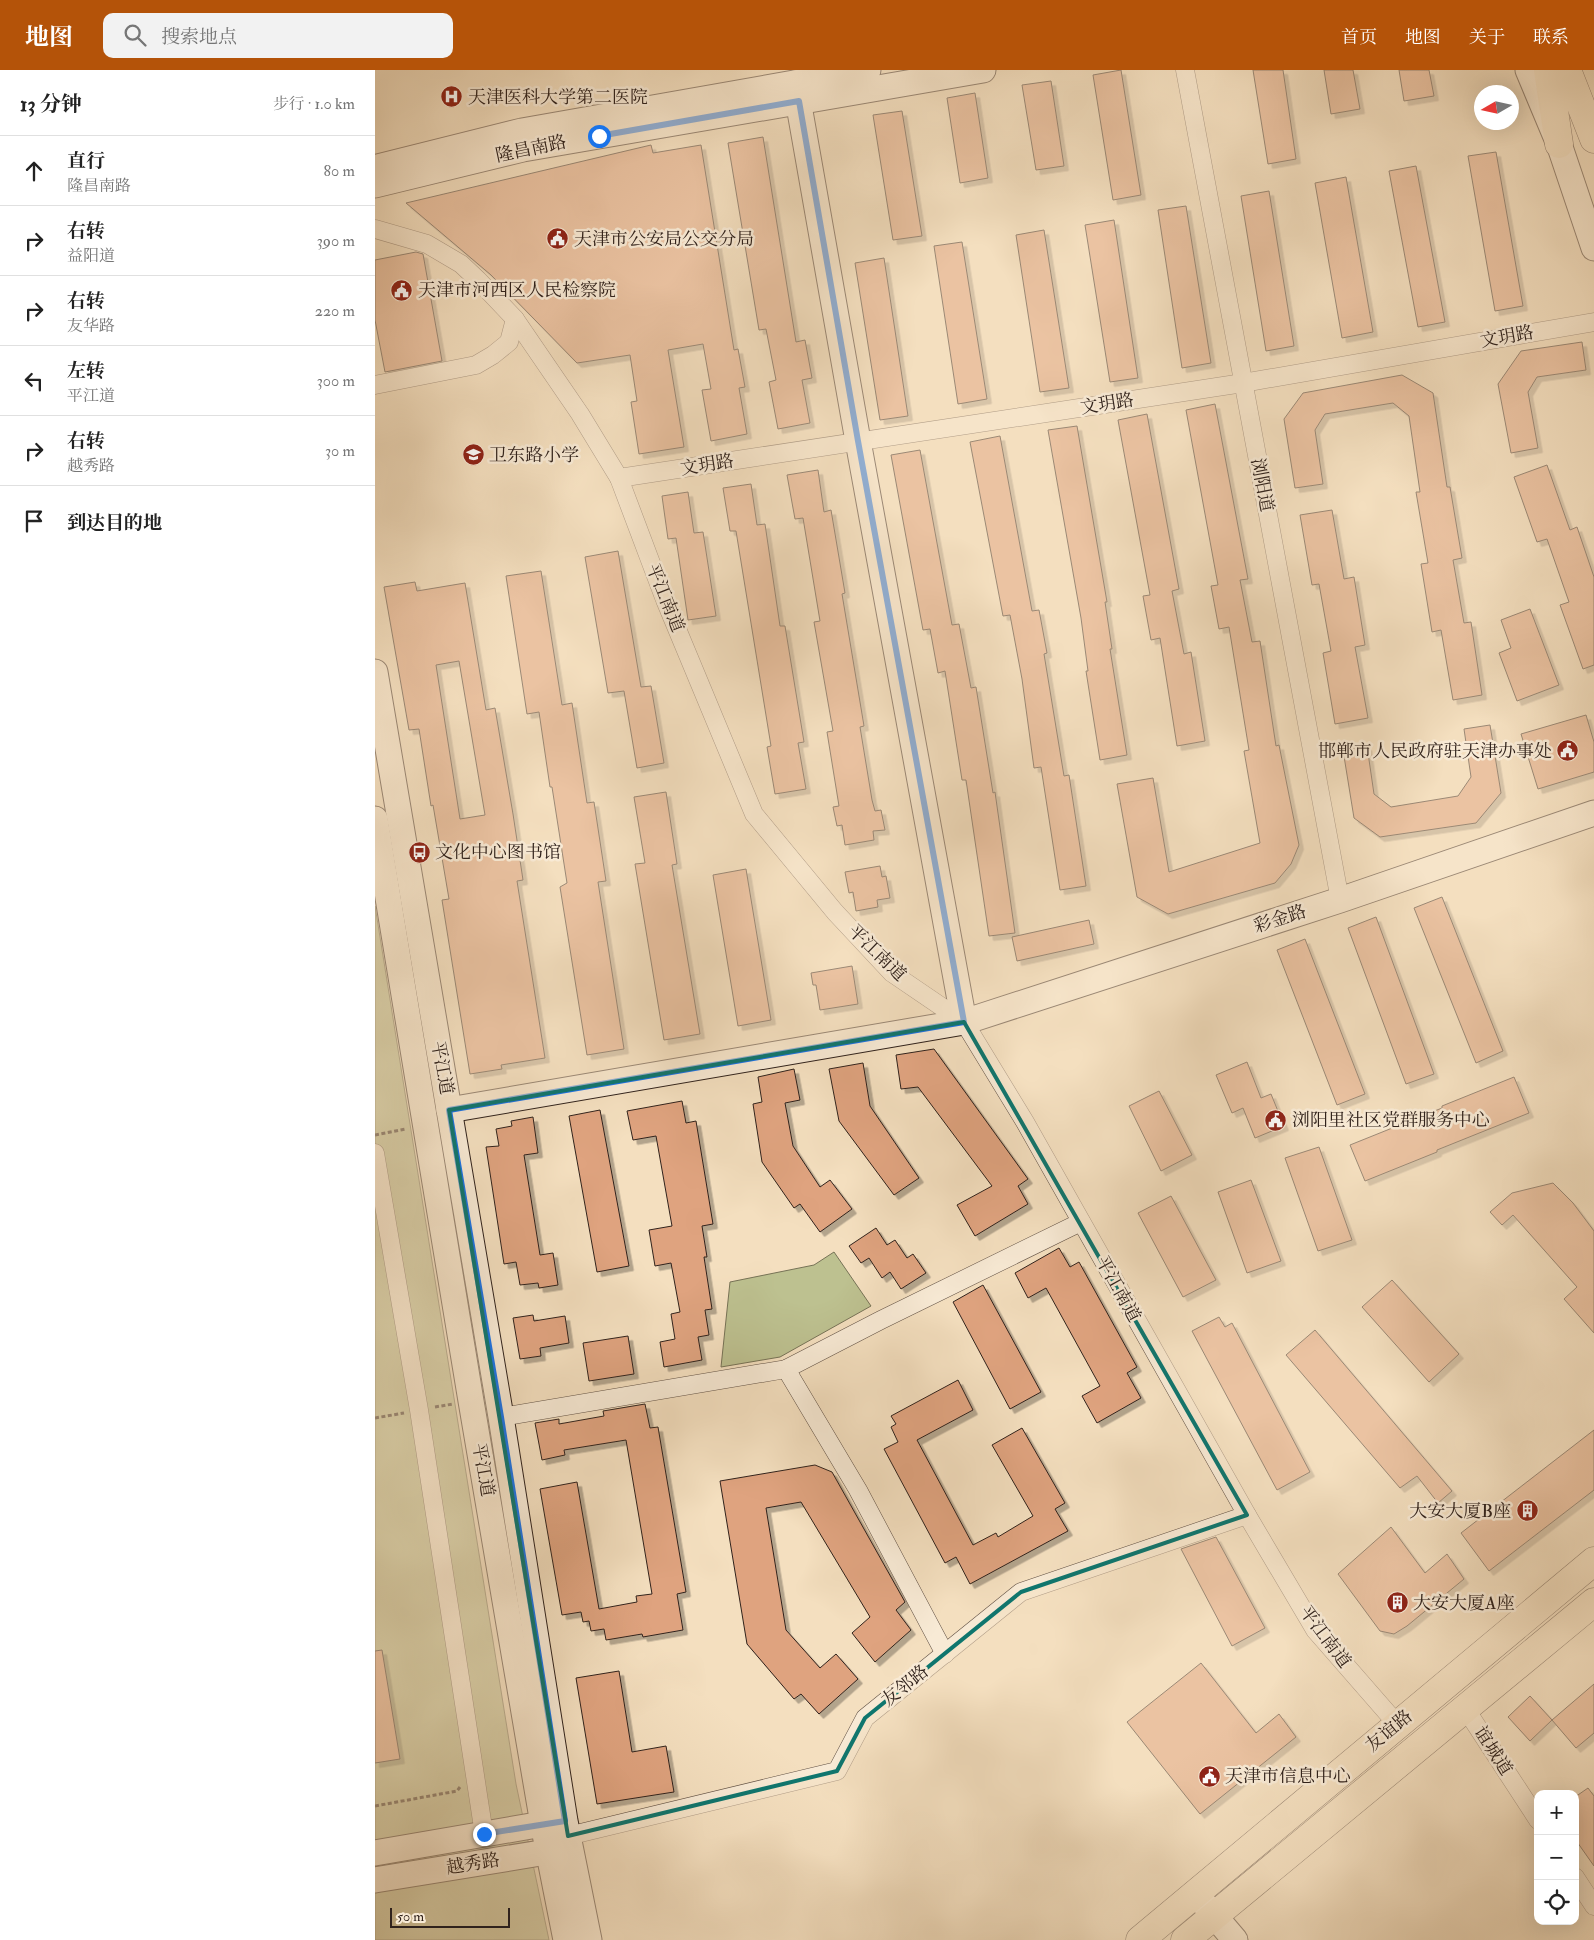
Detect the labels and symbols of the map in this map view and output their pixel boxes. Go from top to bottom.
hospital icon: 天津医科大学第二医院 [440,85,464,109]
north arrow [1474,85,1519,130]
place label: 天津医科大学第二医院 [468,86,648,109]
route start [588,125,611,148]
street label: 隆昌南路 [493,130,569,168]
public building icon: 天津市公安局公交分局 [546,227,570,251]
place label: 天津市公安局公交分局 [574,228,754,251]
public building icon: 天津市河西区人民检察院 [390,278,414,302]
place label: 天津市河西区人民检察院 [418,279,616,302]
street label: 文玥路 [1478,321,1536,353]
street label: 文玥路 [1079,388,1135,420]
school or university icon: 卫东路小学 [461,443,485,467]
place label: 卫东路小学 [489,444,579,467]
street label: 文玥路 [679,449,735,481]
street label: 浏阳道 [1246,456,1278,514]
street label: 平江南道 [641,560,689,636]
public building icon: 邯郸市人民政府驻天津办事处 [1556,739,1580,763]
place label: 邯郸市人民政府驻天津办事处 [1318,740,1552,763]
bus stop icon: 文化中心图书馆 [407,840,431,864]
place label: 文化中心图书馆 [435,841,561,864]
street label: 彩金路 [1251,900,1309,938]
street label: 平江南道 [843,920,911,986]
street label: 平江道 [426,1039,458,1097]
public building icon: 浏阳里社区党群服务中心 [1264,1108,1288,1132]
place label: 浏阳里社区党群服务中心 [1292,1109,1490,1132]
street label: 平江南道 [1090,1252,1146,1326]
street label: 平江道 [467,1441,499,1499]
building icon: 大安大厦B座 [1515,1499,1539,1523]
place label: 大安大厦B座 [1409,1500,1511,1523]
building icon: 大安大厦A座 [1385,1591,1409,1615]
place label: 大安大厦A座 [1413,1592,1514,1615]
street label: 平江南道 [1294,1601,1356,1673]
street label: 友邻路 [877,1660,933,1712]
street label: 友谊路 [1361,1705,1417,1757]
street label: 谊城道 [1469,1722,1517,1780]
public building icon: 天津市信息中心 [1197,1764,1221,1788]
place label: 天津市信息中心 [1225,1765,1351,1788]
route end [473,1823,496,1846]
street label: 越秀路 [445,1848,501,1880]
scale bar [390,1905,510,1928]

